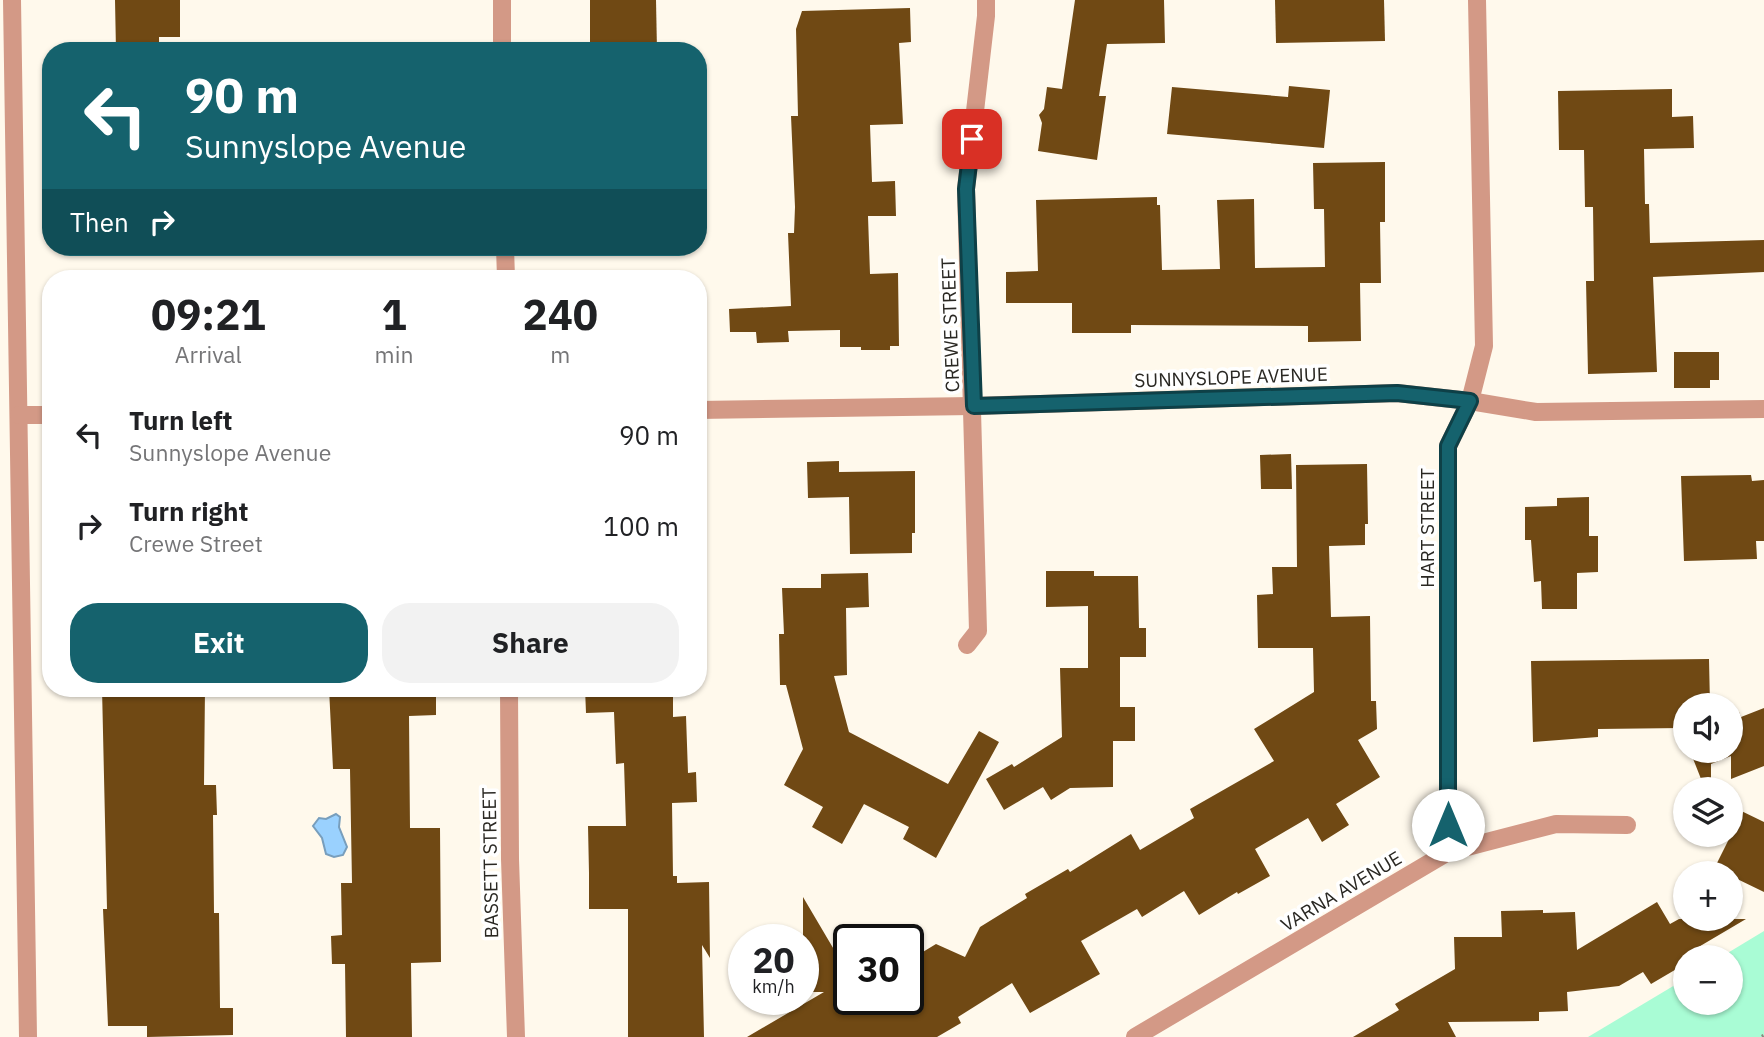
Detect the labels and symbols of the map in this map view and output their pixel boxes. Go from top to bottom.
pin [942,109,1002,169]
street label: CREWE STREET [936,257,964,393]
street label: SUNNYSLOPE AVENUE [1134,362,1328,392]
street label: HART STREET [1415,468,1439,588]
street label: BASSETT STREET [477,787,503,939]
position arrow [1411,788,1485,862]
street label: VARNA AVENUE [1276,846,1406,936]
speed limit sign: 30 [833,924,924,1015]

